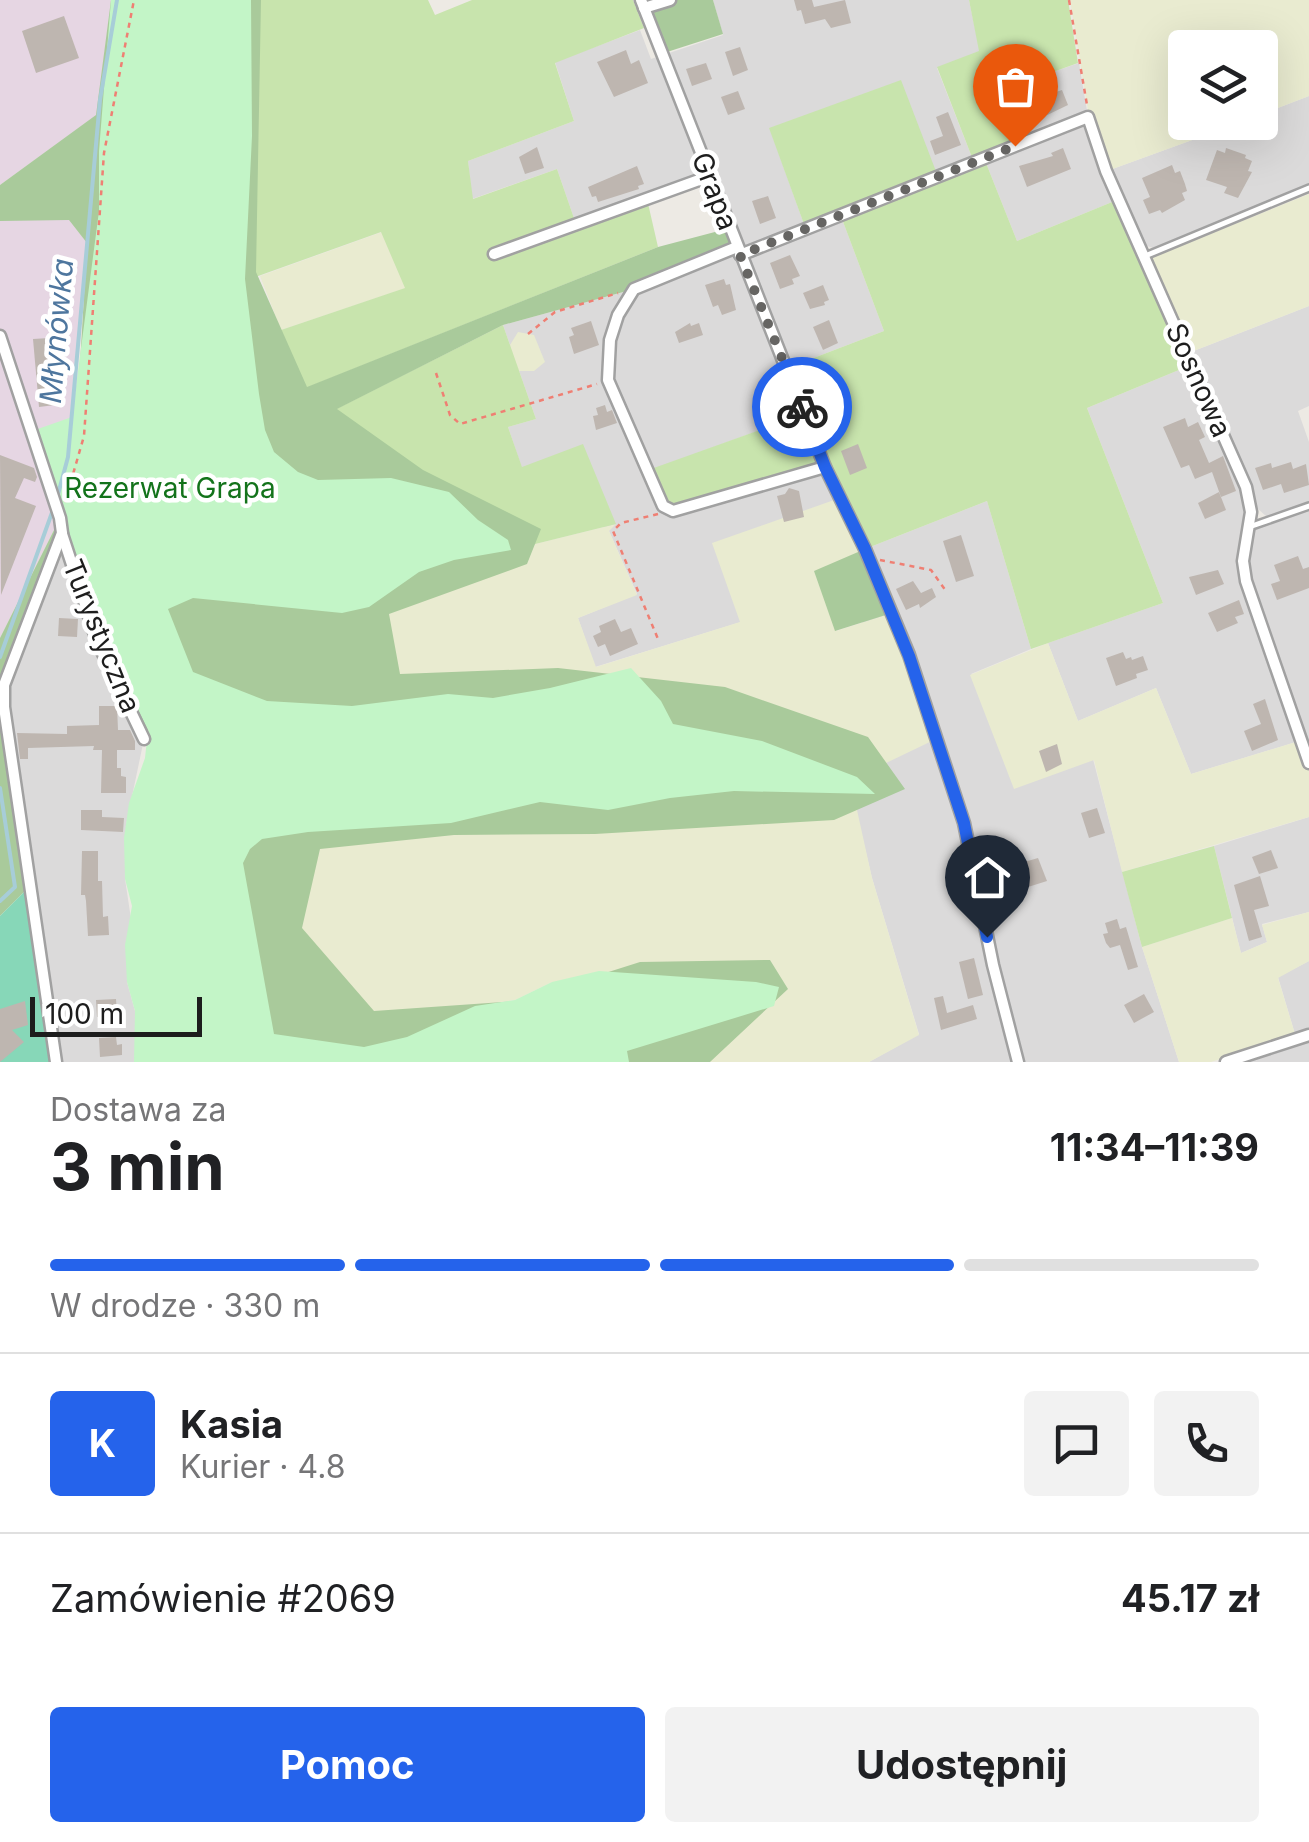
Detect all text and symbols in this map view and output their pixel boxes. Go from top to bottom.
map controls [1168,30,1278,140]
button: layers [1168,30,1278,140]
pin [973,44,1058,147]
icon: bag [988,59,1043,114]
street label: Grapa [685,147,745,235]
water label: Młynówka [32,257,80,405]
street label: Sosnowa [1159,318,1239,442]
courier [752,357,852,457]
icon: bike [775,380,830,435]
park label: Rezerwat Grapa [64,471,276,505]
street label: Turystyczna [56,554,148,718]
pin [945,835,1030,938]
icon: home [960,850,1015,905]
scale bar [30,992,202,1036]
text: 100 m [45,997,124,1031]
text: Dostawa za [50,1090,227,1129]
text: 11:34–11:39 [1050,1124,1259,1170]
text: 3 min [50,1127,225,1206]
text: W drodze · 330 m [50,1286,320,1325]
button: chat [1024,1391,1129,1496]
button: phone [1154,1391,1259,1496]
text: Kasia [180,1401,283,1447]
text: K [89,1420,116,1466]
text: Kurier · 4.8 [180,1447,345,1486]
text: Zamówienie #2069 [50,1575,396,1621]
text: 45.17 zł [1121,1575,1259,1621]
button: Pomoc [50,1707,645,1822]
button: Udostępnij [665,1707,1259,1822]

